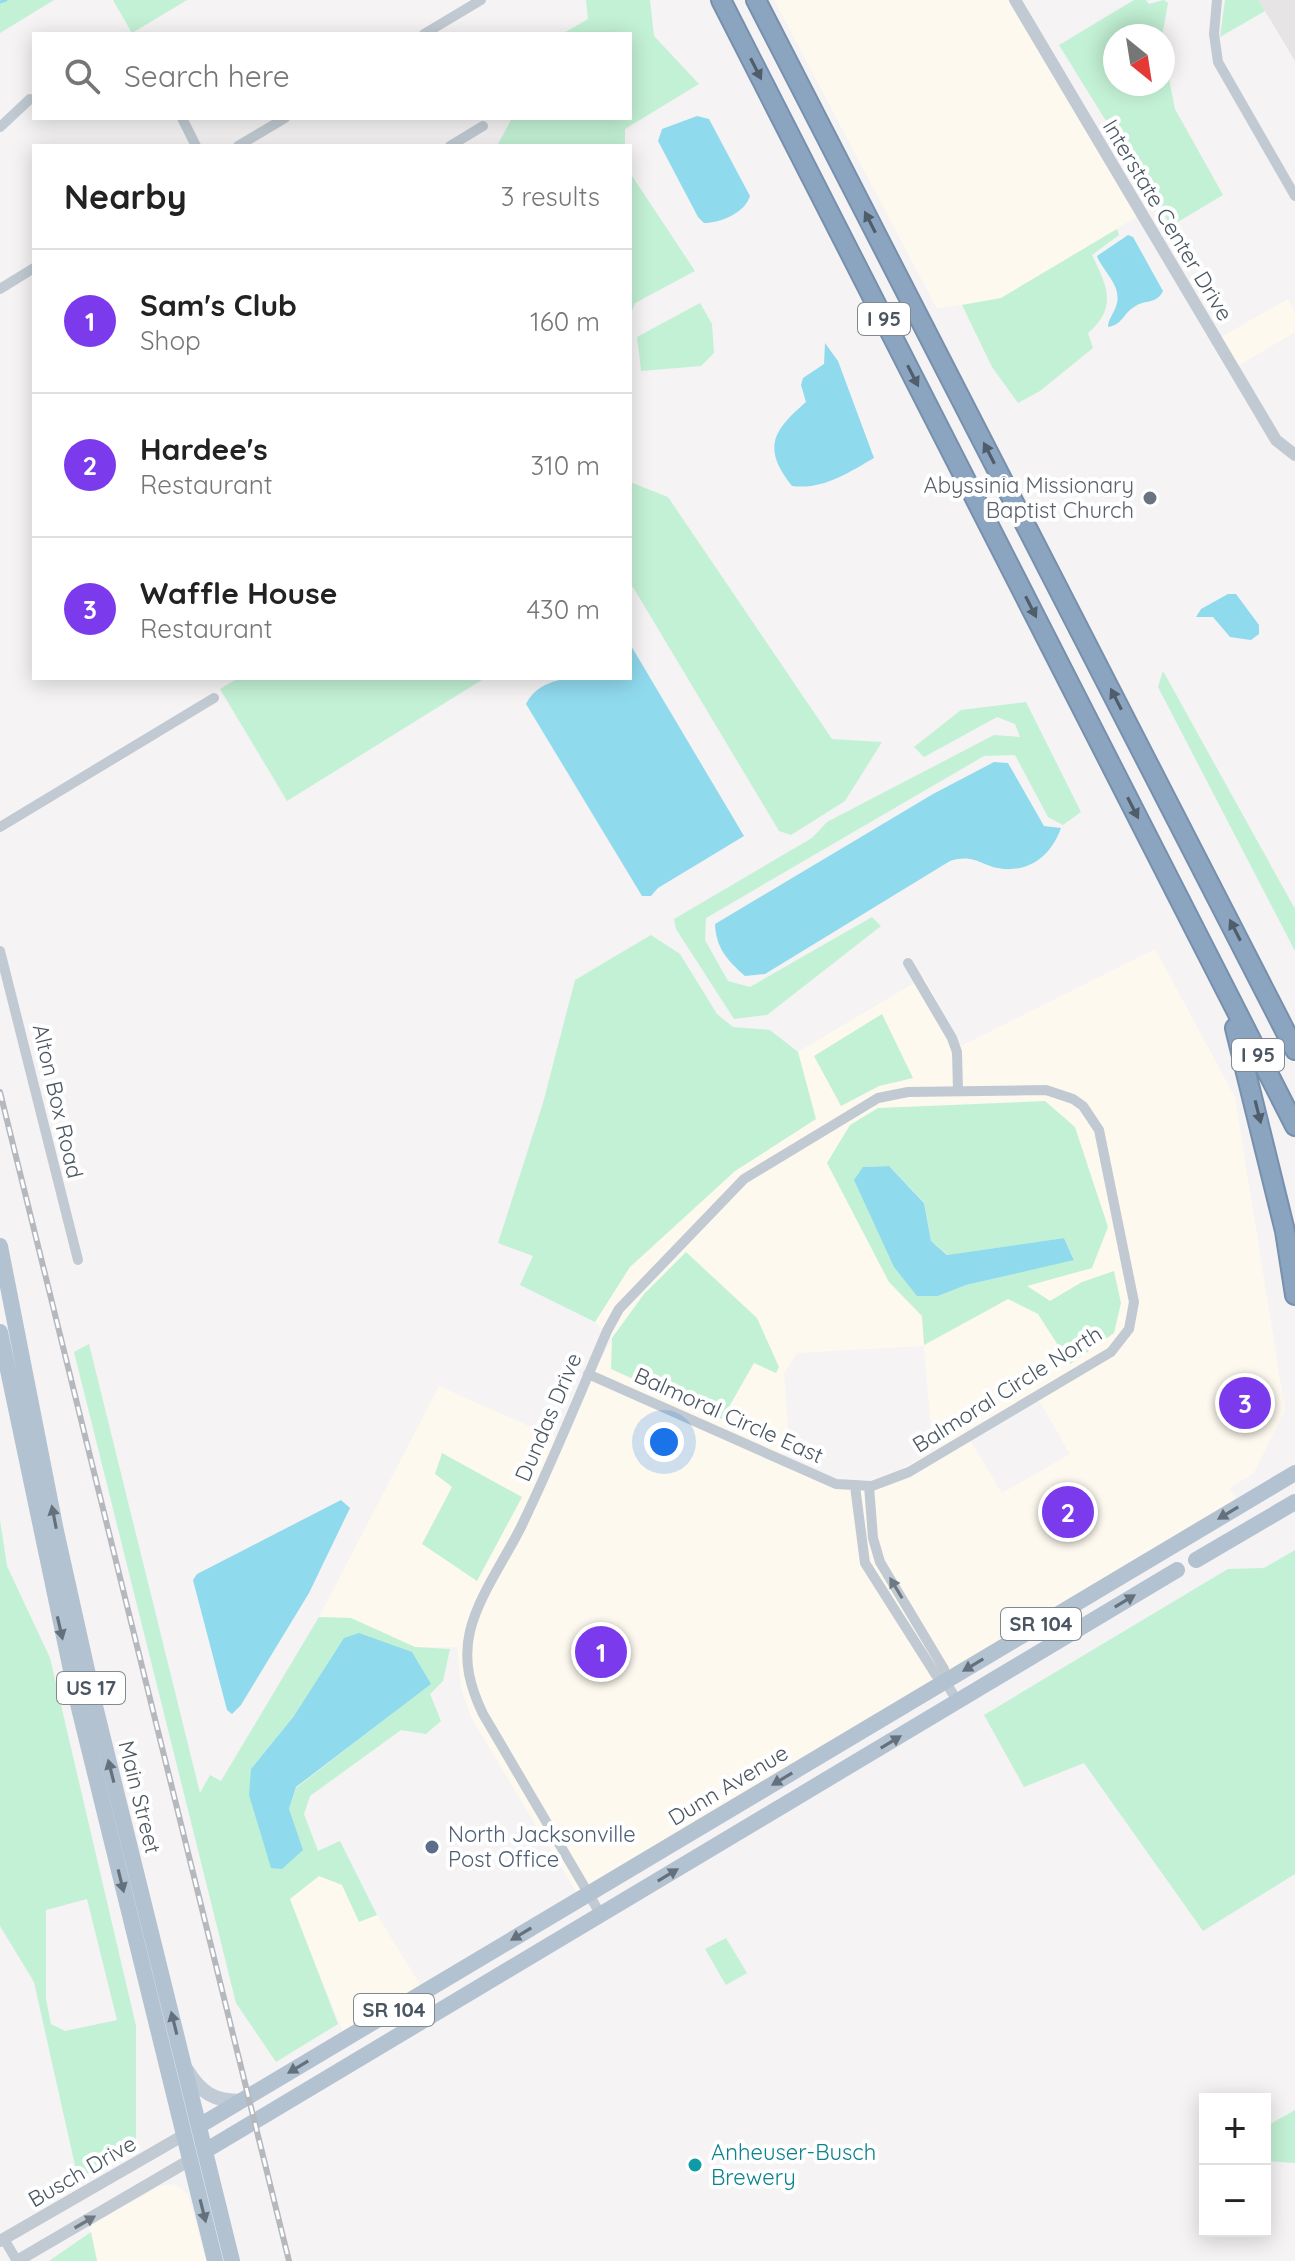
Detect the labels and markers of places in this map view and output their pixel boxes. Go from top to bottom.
place label: Abyssinia Missionary Baptist Church [924,471,1134,524]
marker: Abyssinia Missionary Baptist Church [1141,489,1159,507]
pin: 3 [1219,1373,1271,1433]
pin: 2 [1042,1482,1094,1542]
pin: 1 [575,1622,627,1682]
place label: North Jacksonville Post Office [448,1820,636,1873]
marker: North Jacksonville Post Office [423,1838,441,1856]
place label: Anheuser-Busch Brewery [711,2138,876,2191]
marker: Anheuser-Busch Brewery [686,2156,704,2174]

